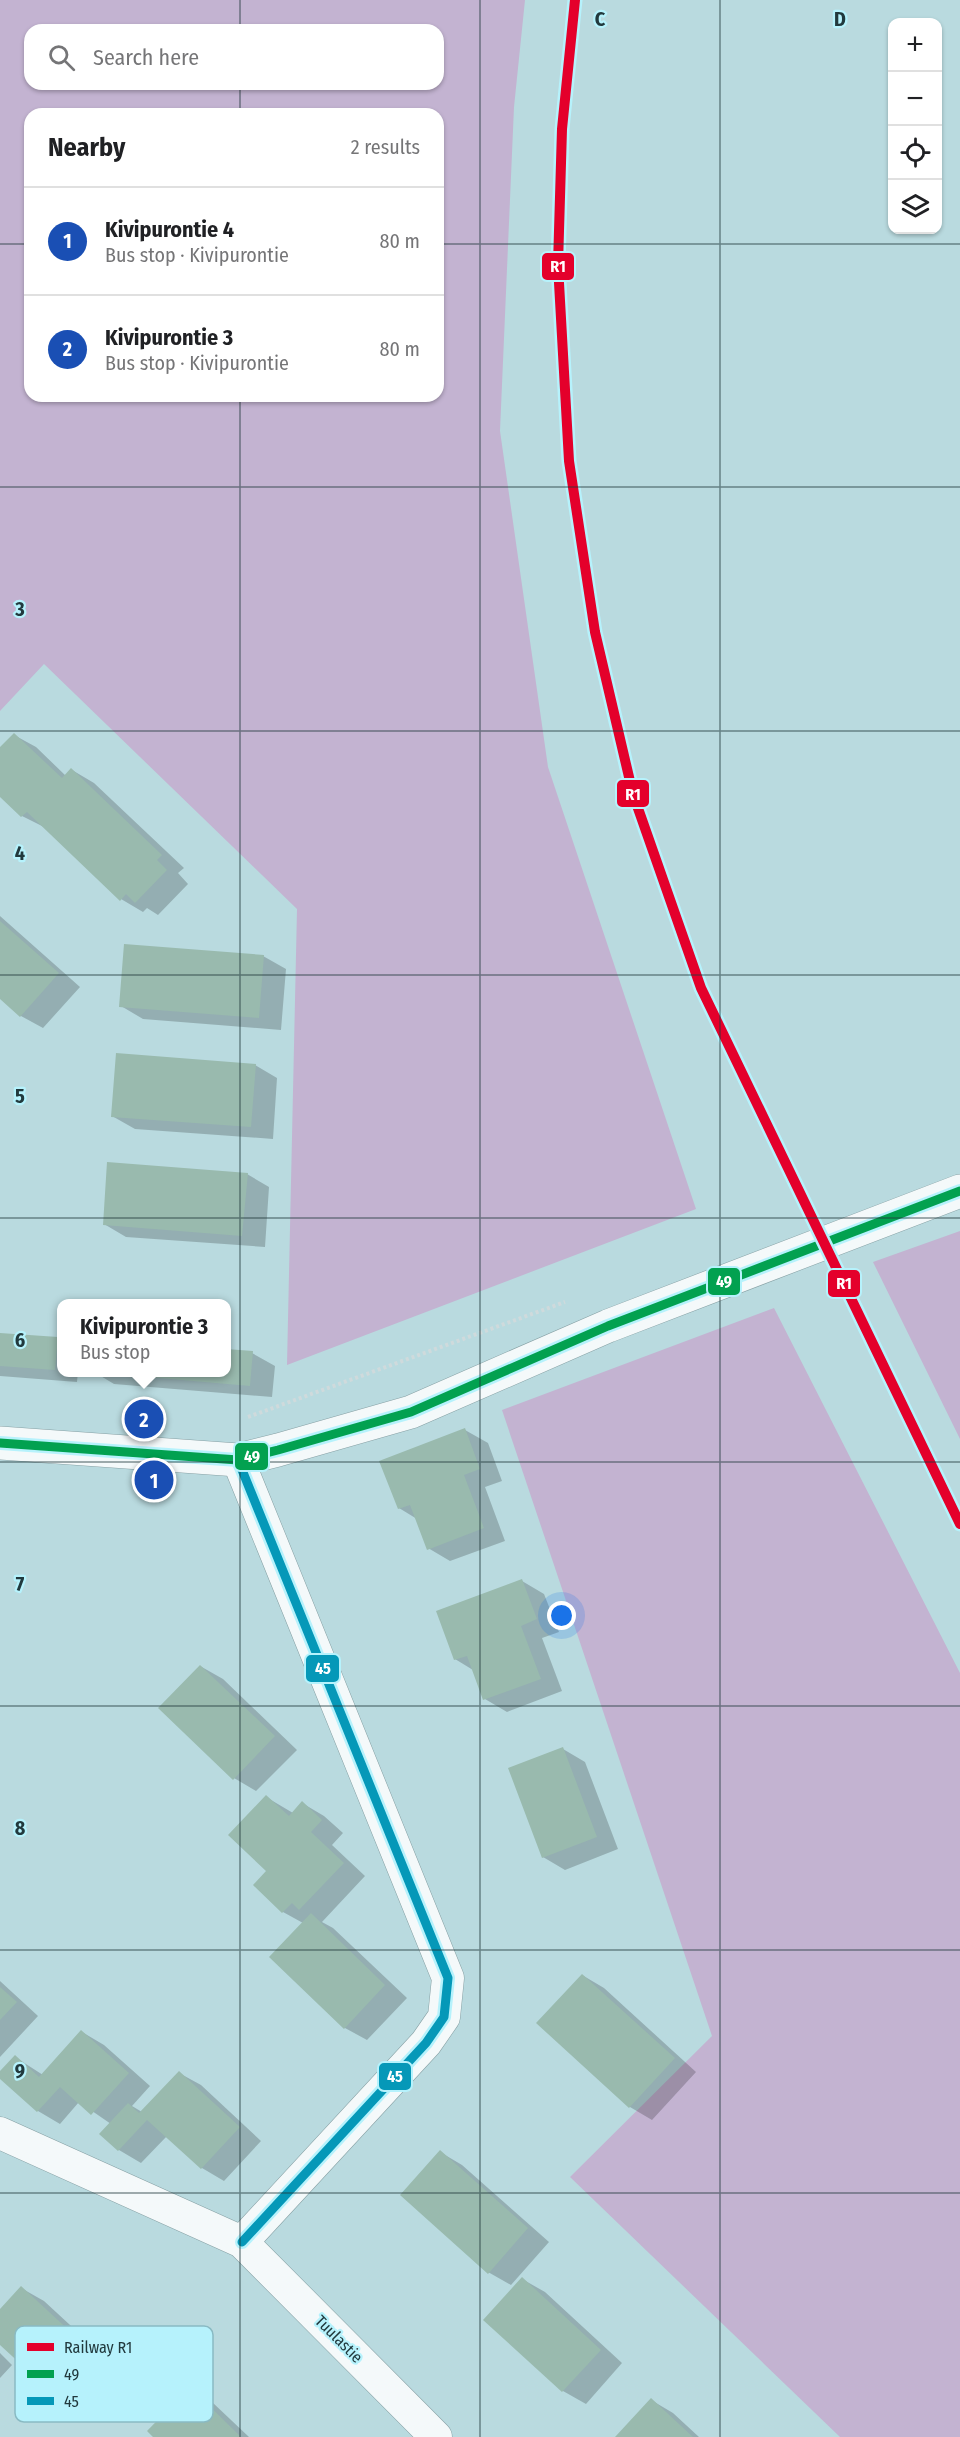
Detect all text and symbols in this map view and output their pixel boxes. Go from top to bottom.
text: C [595,7,606,31]
text: D [834,7,846,31]
map controls [888,18,942,234]
button: + [888,18,942,72]
search box [24,24,444,90]
icon: search [45,41,78,74]
text: Search here [93,44,199,71]
button: − [888,72,942,126]
button: locate [888,126,942,180]
text: Nearby [48,132,125,163]
text: 2 results [351,135,420,159]
button: layers [888,180,942,234]
text: Kivipurontie 4 [105,216,234,243]
text: 1 [63,229,72,253]
text: 80 m [380,229,420,253]
text: Bus stop · Kivipurontie [105,243,289,267]
line badge: R1 [541,252,575,281]
text: R1 [550,257,566,276]
text: Kivipurontie 3 [105,324,233,351]
text: 2 [63,337,72,361]
text: 80 m [380,337,420,361]
text: Bus stop · Kivipurontie [105,351,289,375]
text: 3 [14,597,25,621]
line badge: R1 [616,779,650,808]
text: R1 [625,785,641,804]
text: 4 [15,841,25,865]
text: 5 [15,1084,25,1108]
line badge: 49 [707,1267,741,1296]
line badge: R1 [827,1269,861,1298]
text: 49 [716,1272,732,1291]
text: R1 [836,1274,852,1293]
popup [57,1299,231,1377]
text: Kivipurontie 3 [80,1313,208,1340]
text: 6 [15,1328,25,1352]
text: Bus stop [80,1340,151,1364]
pin: 2 [124,1396,164,1442]
line badge: 49 [234,1442,269,1471]
text: 49 [244,1447,260,1466]
pin: 1 [134,1458,174,1502]
text: 7 [16,1572,25,1596]
your location [547,1601,576,1630]
line badge: 45 [305,1654,340,1683]
text: 45 [315,1659,331,1678]
text: 8 [15,1816,26,1840]
text: 9 [15,2059,25,2083]
line badge: 45 [378,2062,412,2091]
text: 45 [387,2067,403,2086]
street label: Tuulastie [311,2311,367,2367]
legend [15,2326,213,2422]
text: Railway R1 [64,2338,132,2357]
text: 49 [64,2365,79,2384]
text: 45 [64,2392,79,2411]

